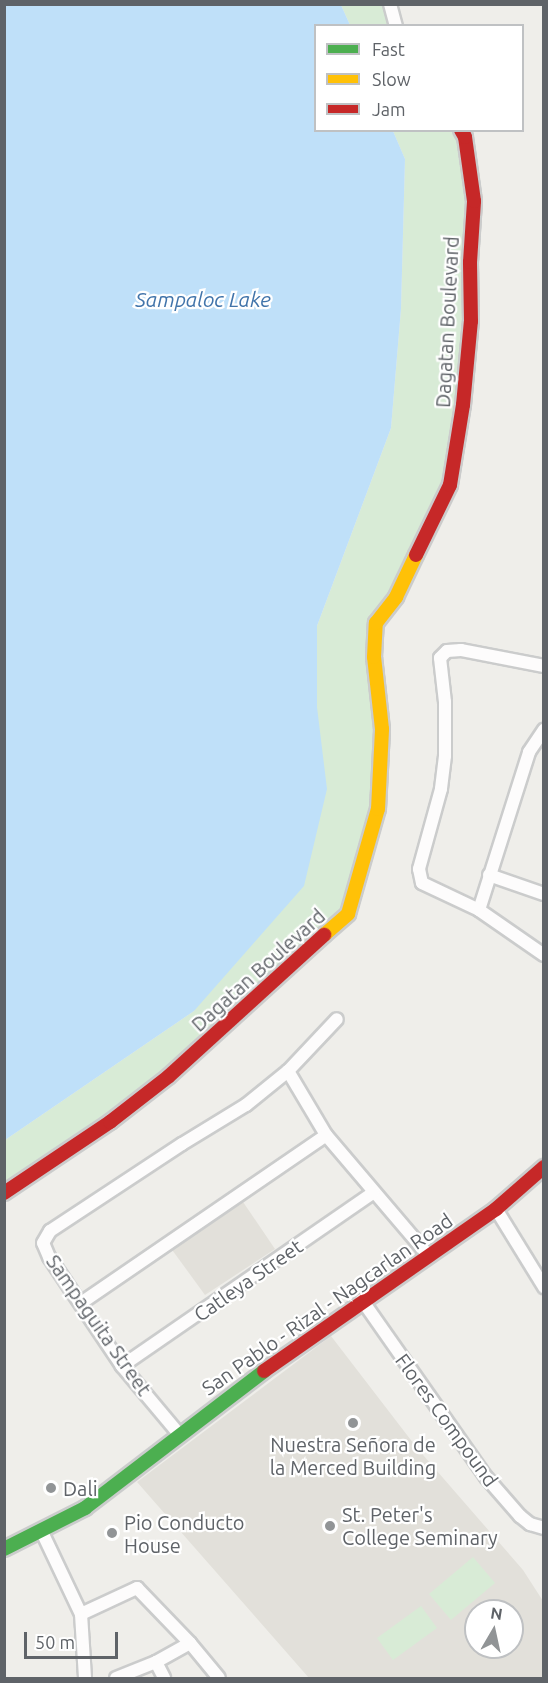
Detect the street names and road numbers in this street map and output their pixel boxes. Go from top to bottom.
street label: Dagatan Boulevard [431,236,463,408]
street label: Dagatan Boulevard [186,904,330,1036]
street label: San Pablo - Rizal - Nagcarlan Road [197,1208,457,1400]
street label: Catleya Street [189,1234,307,1326]
street label: Sampaguita Street [41,1250,157,1400]
street label: Flores Compound [391,1349,503,1491]

